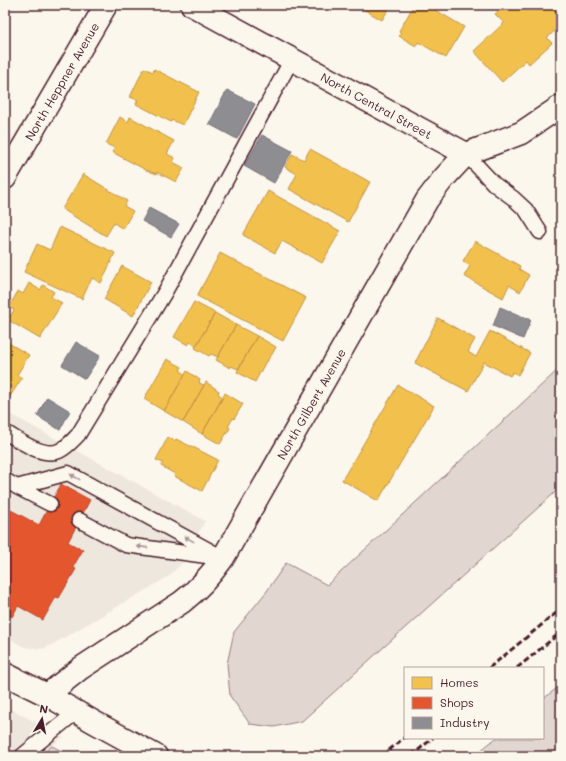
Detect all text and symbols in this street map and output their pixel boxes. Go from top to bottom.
street label: North Heppner Avenue [21,19,102,143]
street label: North Central Street [318,69,435,142]
street label: North Gilbert Avenue [273,345,349,462]
one-way arrow [69,473,81,480]
one-way arrow [183,536,194,543]
one-way arrow [136,544,149,550]
legend [404,667,544,739]
text: Homes [440,674,479,690]
text: Shops [440,694,474,710]
north arrow [22,699,62,739]
text: N [38,701,49,717]
text: Industry [440,714,489,730]

